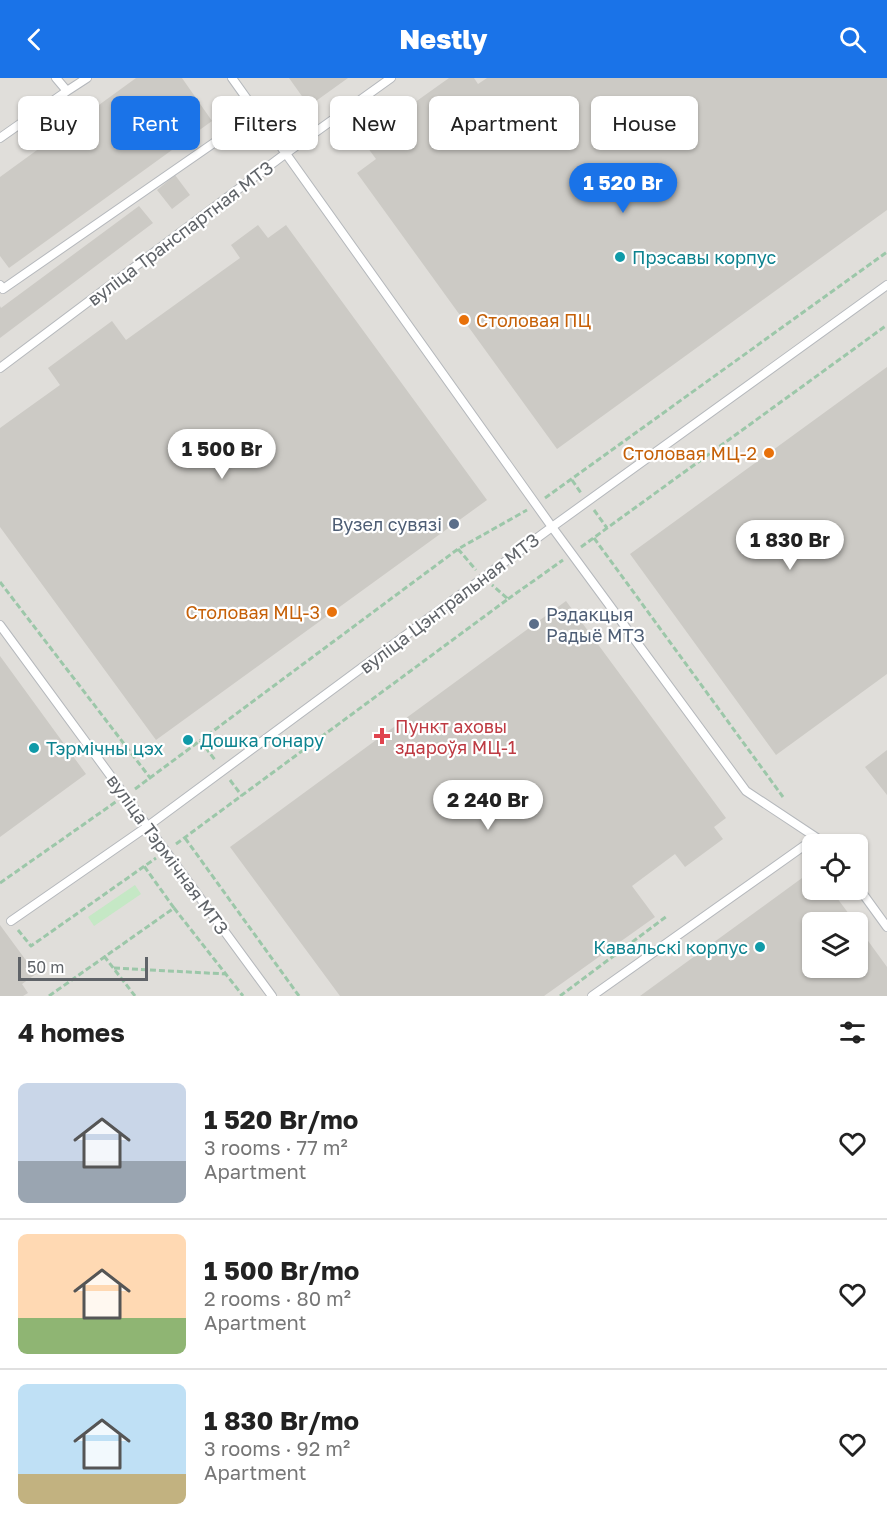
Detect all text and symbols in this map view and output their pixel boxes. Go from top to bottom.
icon: back [18,23,51,56]
text: Nestly [400,23,487,55]
icon: search [836,23,869,56]
chip: Buy [18,96,99,150]
chip: Rent [111,96,200,150]
chip: Filters [212,96,318,150]
chip: New [330,96,417,150]
chip: Apartment [429,96,579,150]
chip: House [591,96,698,150]
street label: вуліца Транспартная МТЗ [83,156,277,310]
pin: 1 520 Br [561,163,685,214]
text: 1 520 Br [583,170,663,194]
place label: Прэсавы корпус [632,246,777,268]
marker: Прэсавы корпус [613,250,627,264]
place label: Столовая ПЦ [476,309,591,331]
marker: Столовая ПЦ [457,313,471,327]
pin: 1 500 Br [160,429,284,480]
text: 1 500 Br [182,436,262,460]
place label: Столовая МЦ-2 [623,442,757,464]
marker: Столовая МЦ-2 [762,446,776,460]
place label: Вузел сувязі [331,513,442,535]
marker: Вузел сувязі [447,517,461,531]
pin: 1 830 Br [728,520,852,571]
text: 1 830 Br [750,527,830,551]
street label: вуліца Цэнтральная МТЗ [355,528,543,678]
place label: Столовая МЦ-3 [185,601,320,623]
place label: Рэдакцыя Радыё МТЗ [546,603,645,646]
marker: Столовая МЦ-3 [325,605,339,619]
marker: Рэдакцыя Радыё МТЗ [527,617,541,631]
place label: Пункт аховы здароўя МЦ-1 [395,715,517,758]
marker: Пункт аховы здароўя МЦ-1 [373,727,391,745]
place label: Дошка гонару [200,729,324,751]
marker: Дошка гонару [181,733,195,747]
place label: Тэрмічны цэх [46,737,163,759]
marker: Тэрмічны цэх [27,741,41,755]
street label: вуліца Тэрмічная МТЗ [102,770,234,938]
pin: 2 240 Br [426,780,550,831]
text: 2 240 Br [447,787,529,811]
map controls [802,834,868,978]
button: locate [802,834,868,900]
button: layers [802,912,868,978]
place label: Кавальскі корпус [593,936,748,958]
marker: Кавальскі корпус [753,940,767,954]
scale bar [18,954,148,982]
text: 50 m [27,957,64,977]
icon: filters [836,1016,869,1049]
text: 4 homes [18,1017,125,1048]
text: 1 520 Br/mo [204,1104,358,1135]
icon: home [66,1107,138,1179]
icon: heart [836,1127,869,1160]
text: 3 rooms · 77 m² [204,1135,348,1159]
text: Apartment [204,1159,307,1183]
text: 1 500 Br/mo [204,1255,359,1286]
icon: home [66,1258,138,1330]
icon: heart [836,1278,869,1311]
text: 2 rooms · 80 m² [204,1286,351,1310]
text: Apartment [204,1310,307,1334]
text: 1 830 Br/mo [204,1405,359,1436]
icon: home [66,1408,138,1480]
icon: heart [836,1428,869,1461]
text: 3 rooms · 92 m² [204,1436,350,1460]
text: Apartment [204,1460,307,1484]

